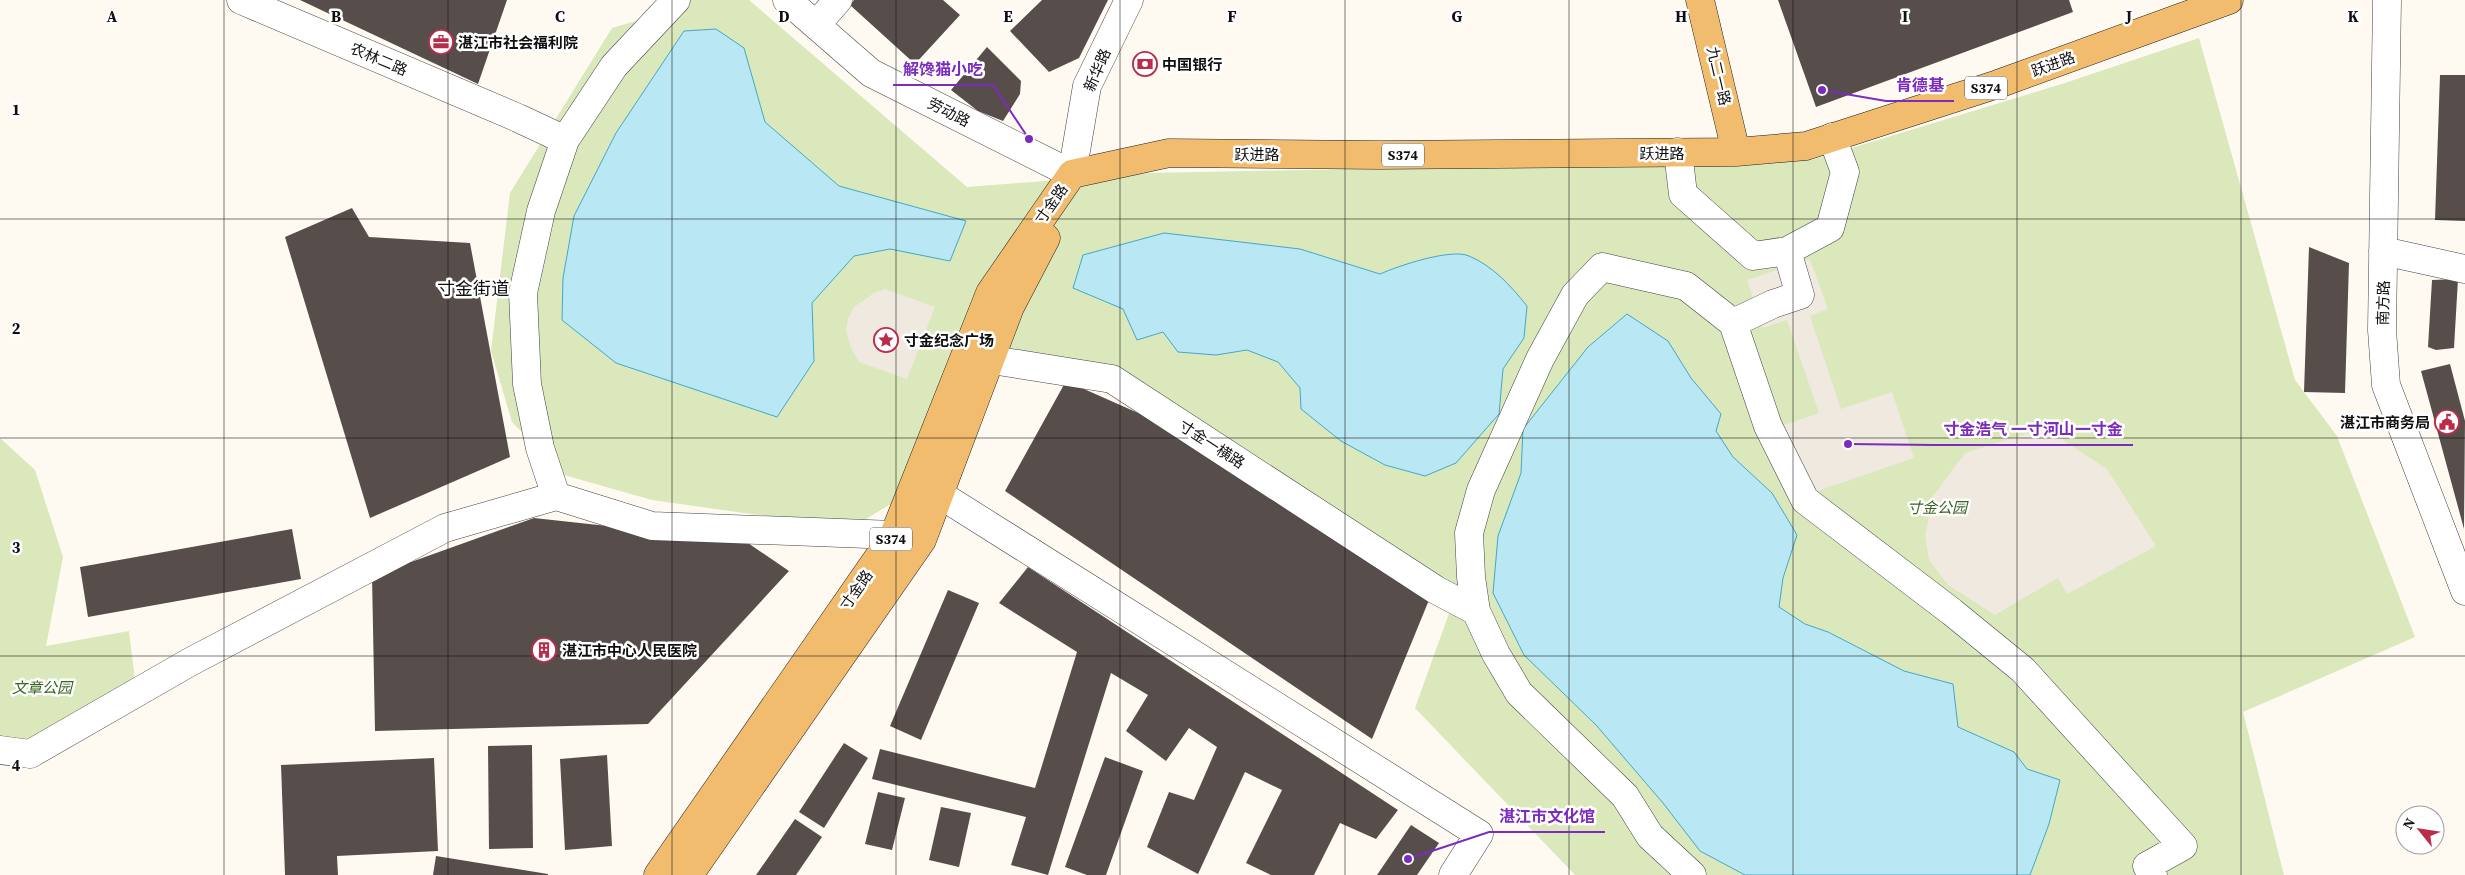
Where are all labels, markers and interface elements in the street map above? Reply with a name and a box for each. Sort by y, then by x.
text: A [107,5,118,27]
text: B [331,5,342,27]
text: C [555,5,565,27]
text: D [778,5,790,27]
text: E [1003,5,1013,27]
text: F [1227,5,1237,27]
text: G [1452,5,1463,27]
text: H [1675,5,1687,27]
text: I [1902,5,1908,27]
text: J [2125,5,2132,27]
text: K [2347,5,2359,27]
office icon: 湛江市社会福利院 [428,29,454,55]
place label: 湛江市社会福利院 [458,32,578,53]
street label: 农林二路 [347,38,411,80]
street label: 九二一路 [1702,44,1736,108]
street label: 新华路 [1079,45,1115,95]
street label: 跃进路 [2028,46,2078,82]
bank icon: 中国银行 [1132,51,1158,77]
callout: 解馋猫小吃 [893,54,993,85]
place label: 中国银行 [1162,54,1222,75]
text: 解馋猫小吃 [903,58,983,80]
callout: 肯德基 [1886,70,1954,101]
text: 肯德基 [1896,74,1945,96]
road number: S374 [1965,76,2007,100]
street label: 劳动路 [924,92,974,132]
text: 1 [12,98,20,120]
street label: 跃进路 [1639,143,1685,164]
street label: 跃进路 [1234,144,1280,165]
road number: S374 [1382,144,1424,166]
street label: 寸金路 [1029,180,1073,228]
district label: 寸金街道 [437,276,509,301]
street label: 南方路 [2372,280,2394,326]
text: 2 [12,317,21,339]
place icon: 寸金纪念广场 [873,327,899,353]
place label: 寸金纪念广场 [904,330,994,351]
public building icon: 湛江市商务局 [2434,409,2460,435]
place label: 湛江市商务局 [2340,412,2430,433]
callout: 寸金浩气 一寸河山一寸金 [1933,414,2133,445]
street label: 寸金一横路 [1175,415,1249,473]
text: 寸金浩气 一寸河山一寸金 [1943,418,2123,440]
park label: 寸金公园 [1907,497,1969,518]
road number: S374 [870,528,912,550]
text: 3 [12,536,21,558]
street label: 寸金路 [834,566,878,614]
building icon: 湛江市中心人民医院 [531,637,557,663]
place label: 湛江市中心人民医院 [562,640,697,661]
park label: 文章公园 [12,677,74,698]
text: 4 [12,754,21,776]
callout: 湛江市文化馆 [1489,801,1605,832]
text: 湛江市文化馆 [1499,805,1595,827]
north arrow [2395,805,2445,855]
text: N [2398,814,2420,833]

